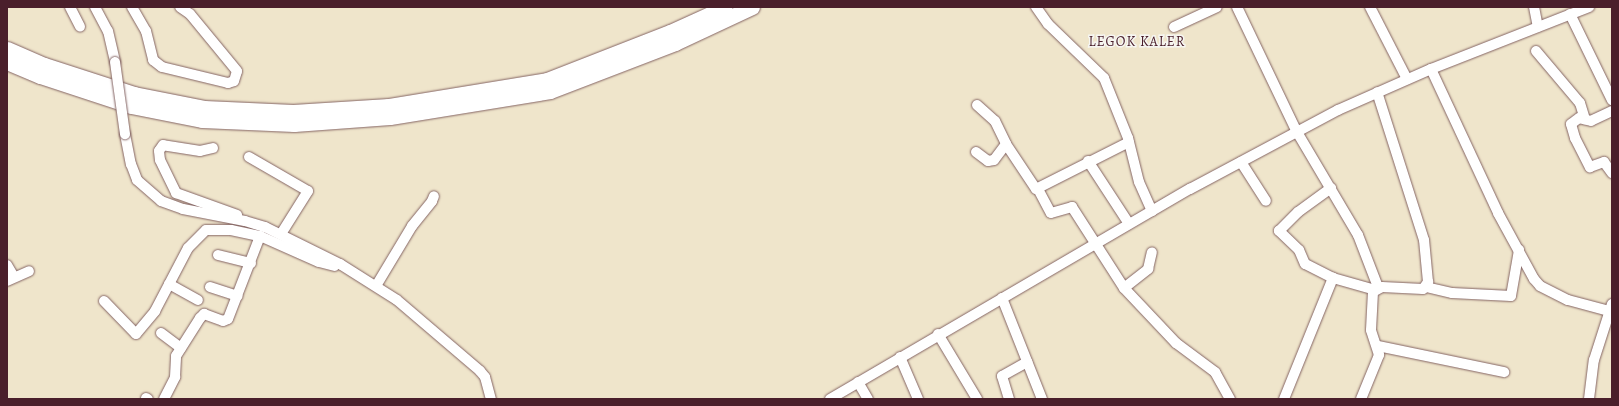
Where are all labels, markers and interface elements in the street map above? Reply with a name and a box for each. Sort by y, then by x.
district label: LEGOK KALER [1089,34,1185,50]

